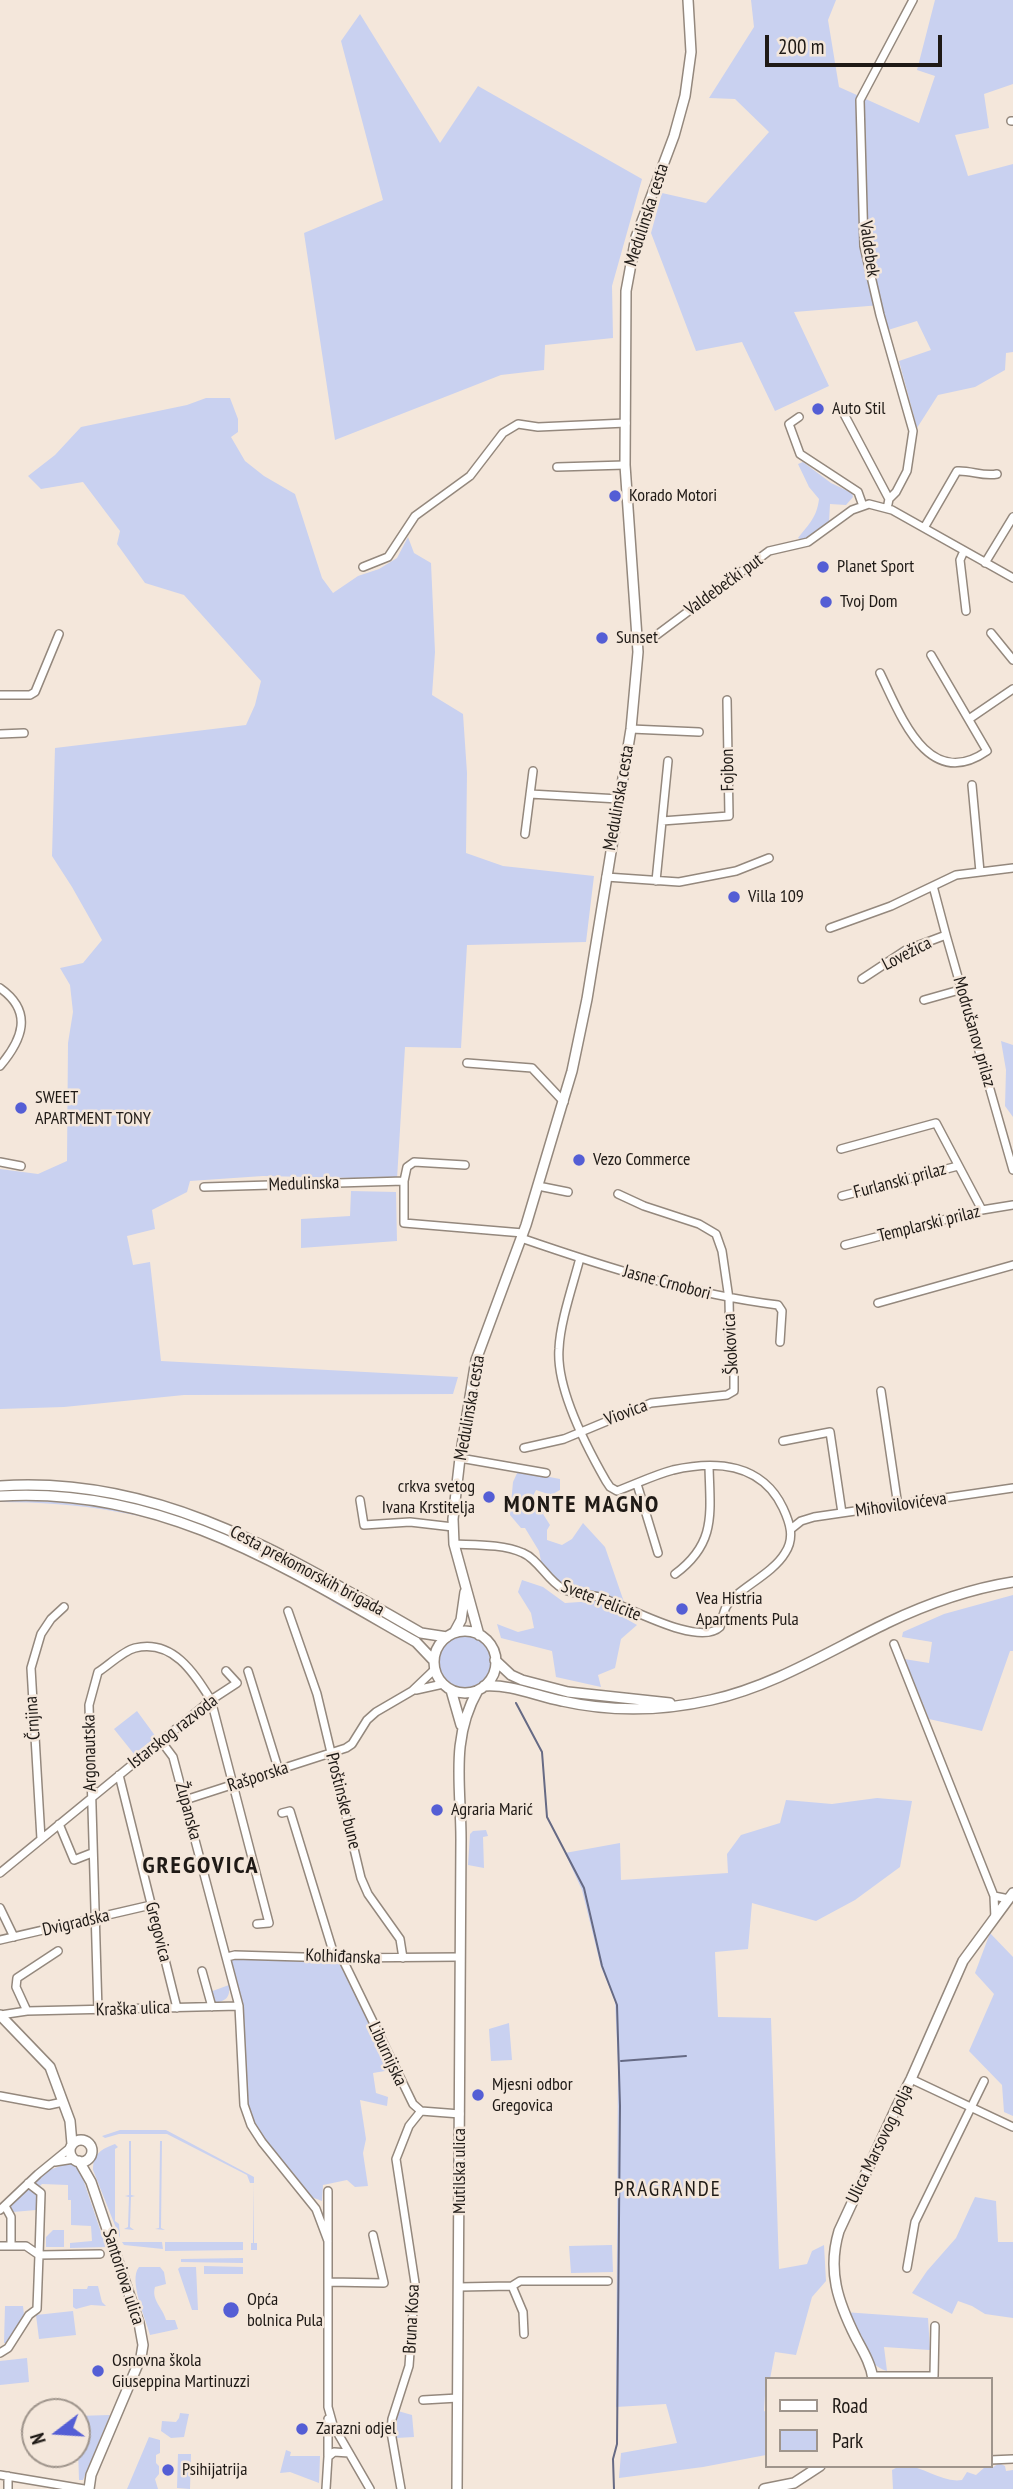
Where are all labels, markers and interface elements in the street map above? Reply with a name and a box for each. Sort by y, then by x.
scale bar [768,21,945,65]
text: 200 m [778,33,824,60]
street label: Medulinska cesta [620,161,674,269]
street label: Valdebek [854,220,884,278]
place label: Auto Stil [832,398,885,420]
marker: Auto Stil [810,401,826,417]
place label: Korado Motori [629,485,717,507]
marker: Korado Motori [607,488,623,504]
street label: Valdebečki put [681,550,767,620]
place label: Planet Sport [837,556,914,578]
marker: Planet Sport [815,559,831,575]
place label: Tvoj Dom [840,591,898,613]
marker: Tvoj Dom [818,594,834,610]
place label: Sunset [616,627,658,649]
marker: Sunset [594,630,610,646]
street label: Medulinska cesta [599,744,639,852]
street label: Fojbon [717,749,739,791]
place label: Villa 109 [748,886,804,908]
marker: Villa 109 [726,889,742,905]
street label: Lovežica [879,932,935,976]
street label: Modrušanov prilaz [948,974,1000,1090]
place label: SWEET APARTMENT TONY [35,1087,151,1130]
marker: SWEET APARTMENT TONY [13,1100,29,1116]
place label: Vezo Commerce [593,1149,690,1171]
marker: Vezo Commerce [571,1152,587,1168]
street label: Furlanski prilaz [851,1158,949,1204]
street label: Medulinska [268,1172,340,1196]
street label: Templarski prilaz [876,1201,982,1247]
street label: Jasne Crnobori [621,1261,713,1305]
street label: Škokovica [719,1313,743,1375]
street label: Medulinska cesta [450,1354,490,1462]
street label: Viovica [601,1395,651,1431]
place label: crkva svetog Ivana Krstitelja [382,1476,475,1518]
street label: Mihovilovićeva [854,1488,948,1522]
marker: crkva svetog Ivana Krstitelja [481,1489,497,1505]
district label: MONTE MAGNO [505,1491,659,1519]
street label: Cesta prekomorskih brigada [226,1521,388,1621]
street label: Svete Felicite [558,1576,644,1626]
place label: Vea Histria Apartments Pula [696,1588,799,1630]
marker: Vea Histria Apartments Pula [674,1601,690,1617]
street label: Istarskog razvoda [124,1690,222,1774]
street label: Črnjina [21,1695,45,1741]
street label: Argonautska [79,1714,101,1792]
street label: Proštinske bune [321,1751,365,1851]
street label: Rašporska [225,1757,291,1797]
street label: Županska [170,1780,206,1842]
place label: Agraria Marić [451,1799,533,1821]
marker: Agraria Marić [429,1802,445,1818]
district label: GREGOVICA [144,1852,258,1880]
street label: Gregovica [140,1900,176,1964]
street label: Dvigradska [40,1905,112,1941]
street label: Kolhiđanska [305,1945,381,1969]
street label: Kraška ulica [96,1997,170,2021]
street label: Liburnijska [363,2019,411,2089]
place label: Mjesni odbor Gregovica [492,2074,573,2116]
street label: Ulica Marsovog polja [842,2081,918,2207]
marker: Mjesni odbor Gregovica [470,2087,486,2103]
street label: Mutilska ulica [449,2128,471,2214]
district label: PRAGRANDE [615,2177,721,2203]
street label: Santoriova ulica [97,2226,149,2328]
street label: Bruna Kosa [399,2284,425,2354]
place label: Opća bolnica Pula [247,2289,323,2332]
marker: Opća bolnica Pula [221,2300,241,2320]
place label: Osnovna škola Giuseppina Martinuzzi [112,2350,250,2392]
marker: Osnovna škola Giuseppina Martinuzzi [90,2363,106,2379]
legend [764,2377,992,2468]
text: Road [832,2392,868,2419]
north arrow [21,2398,91,2468]
place label: Zarazni odjel [316,2418,396,2440]
marker: Zarazni odjel [294,2421,310,2437]
text: Park [832,2427,863,2454]
text: N [25,2430,51,2447]
place label: Psihijatrija [182,2459,247,2481]
marker: Psihijatrija [160,2462,176,2478]

